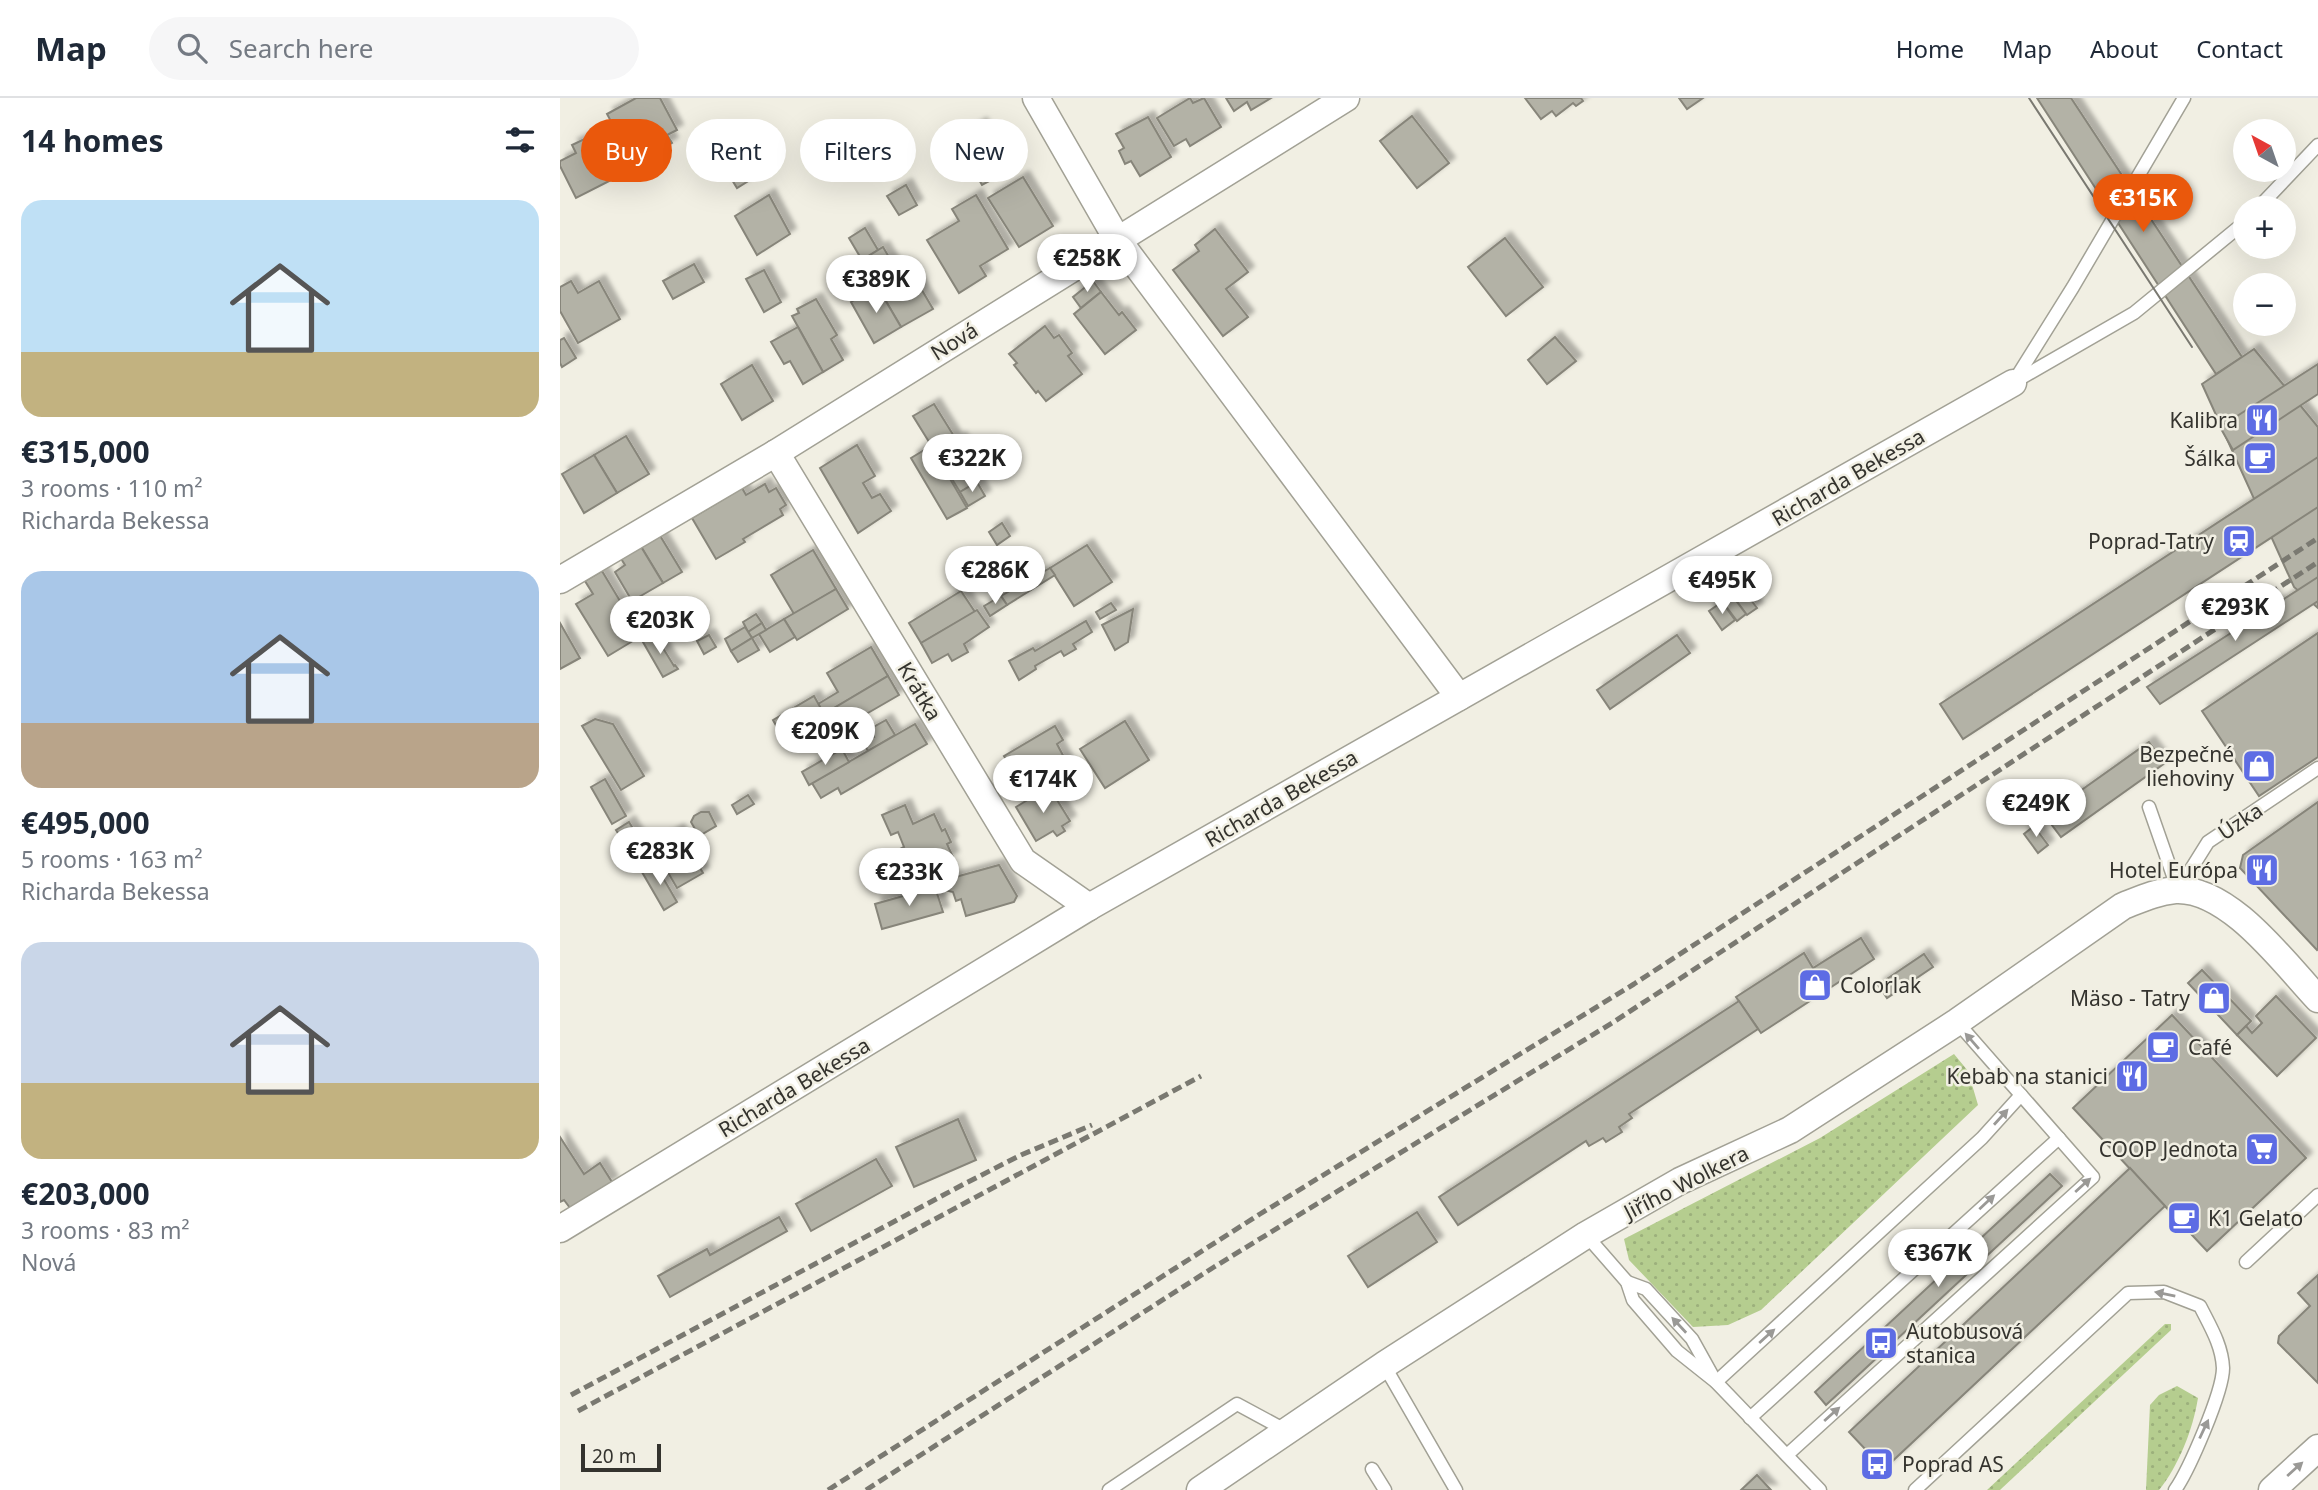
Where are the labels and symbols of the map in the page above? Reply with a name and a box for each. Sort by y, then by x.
north arrow [2233,119,2296,182]
pin: €315K [2094,174,2192,234]
pin: €258K [1038,234,1136,294]
pin: €389K [827,256,925,315]
street label: Nová [925,316,983,366]
restaurant icon: Kalibra [2243,401,2281,439]
place label: Kalibra [2169,406,2238,434]
street label: Richarda Bekessa [1766,422,1930,532]
pin: €322K [923,434,1021,494]
cafe icon: Šálka [2241,439,2279,477]
place label: Šálka [2184,444,2236,472]
station icon: Poprad-Tatry [2220,522,2258,560]
place label: Poprad-Tatry [2088,527,2214,555]
pin: €286K [946,546,1044,606]
pin: €495K [1673,556,1771,616]
pin: €293K [2186,584,2284,643]
pin: €203K [611,596,709,656]
street label: Krátka [892,657,948,725]
pin: €209K [776,708,874,767]
place label: Bezpečné liehoviny [2139,740,2234,792]
street label: Richarda Bekessa [1199,743,1363,853]
shop icon: Bezpečné liehoviny [2240,747,2278,785]
pin: €174K [994,756,1092,815]
pin: €249K [1987,780,2085,839]
street label: Úzka [2212,796,2268,846]
pin: €283K [611,828,709,887]
pin: €233K [860,848,958,908]
restaurant icon: Hotel Európa [2243,851,2281,889]
place label: Hotel Európa [2109,856,2238,884]
shop icon: Colorlak [1796,966,1834,1004]
place label: Colorlak [1840,971,1922,999]
shop icon: Mäso - Tatry [2195,979,2233,1017]
place label: Mäso - Tatry [2070,984,2190,1012]
cafe icon: Café [2144,1028,2182,1066]
street label: Richarda Bekessa [713,1031,875,1143]
one-way arrow [1964,1032,1980,1050]
place label: Café [2188,1033,2232,1061]
restaurant icon: Kebab na stanici [2113,1057,2151,1095]
place label: Kebab na stanici [1947,1062,2108,1090]
one-way arrow [1993,1109,2009,1126]
supermarket icon: COOP Jednota [2243,1130,2281,1168]
place label: COOP Jednota [2099,1135,2238,1163]
street label: Jiřího Wolkera [1617,1138,1753,1226]
one-way arrow [2074,1177,2092,1193]
one-way arrow [1978,1194,1995,1210]
cafe icon: K1 Gelato [2165,1199,2203,1237]
place label: K1 Gelato [2208,1204,2303,1232]
pin: €367K [1889,1230,1987,1289]
one-way arrow [2154,1289,2176,1300]
one-way arrow [1671,1316,1687,1334]
place label: Autobusová stanica [1906,1317,2023,1369]
bus stop icon: Autobusová stanica [1862,1324,1900,1362]
one-way arrow [1758,1328,1776,1344]
one-way arrow [1823,1406,1840,1422]
one-way arrow [2199,1418,2210,1439]
scale bar [581,1441,662,1473]
bus stop icon: Poprad AS [1858,1445,1896,1483]
place label: Poprad AS [1902,1450,2004,1478]
one-way arrow [2286,1461,2304,1477]

